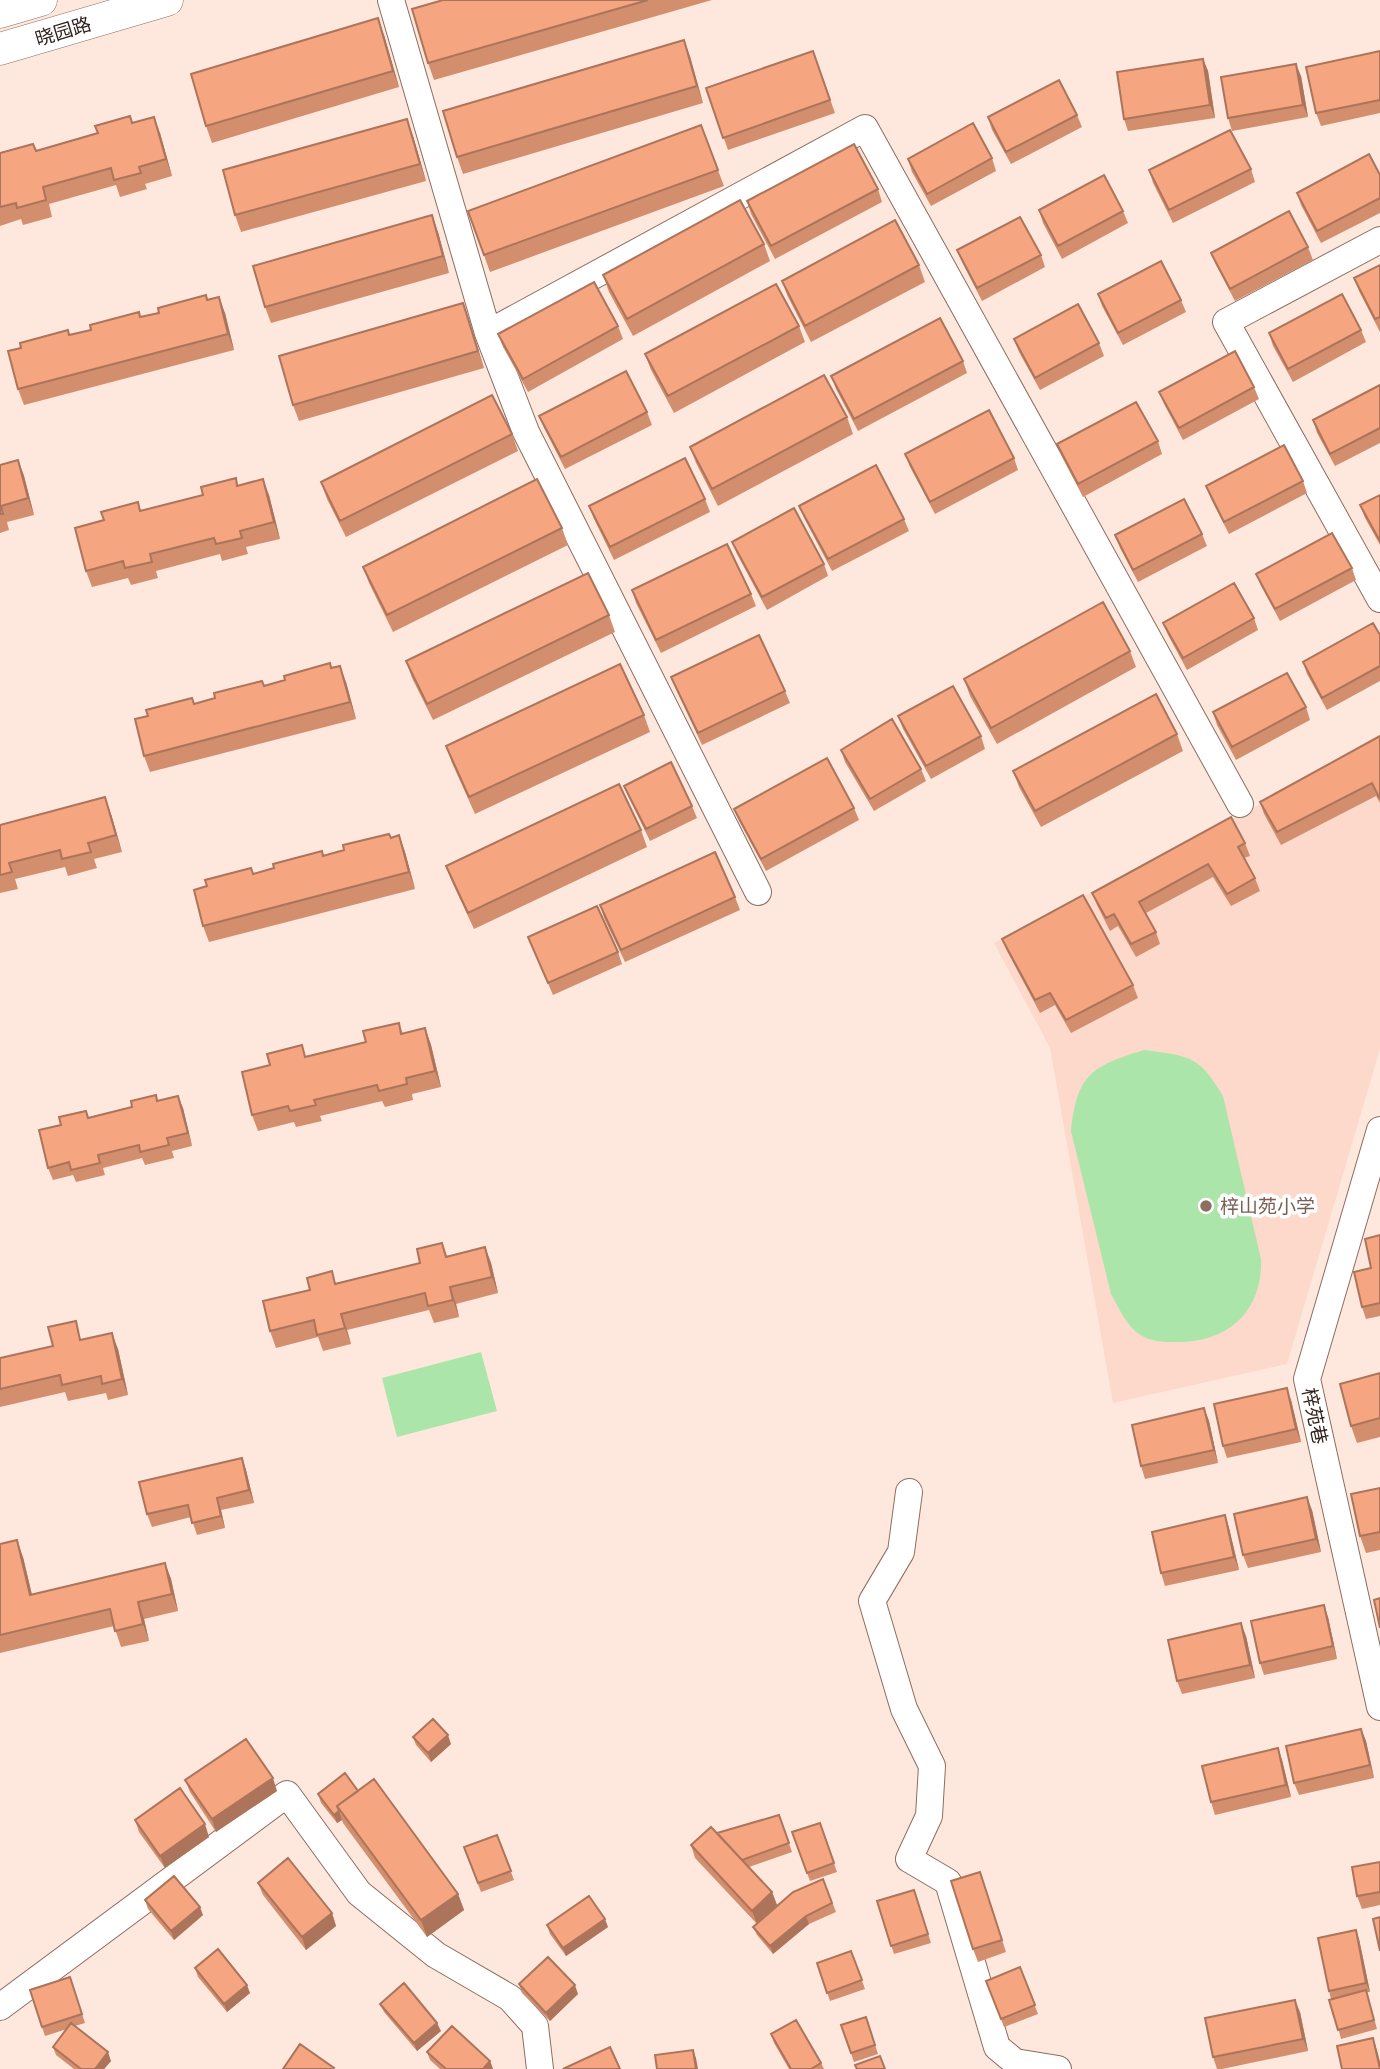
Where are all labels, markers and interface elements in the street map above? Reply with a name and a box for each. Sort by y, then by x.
street label: 晓园路 [33,12,93,50]
place label: 梓山苑小学 [1220,1195,1315,1217]
marker: 梓山苑小学 [1198,1198,1214,1214]
street label: 梓苑巷 [1298,1386,1332,1446]

